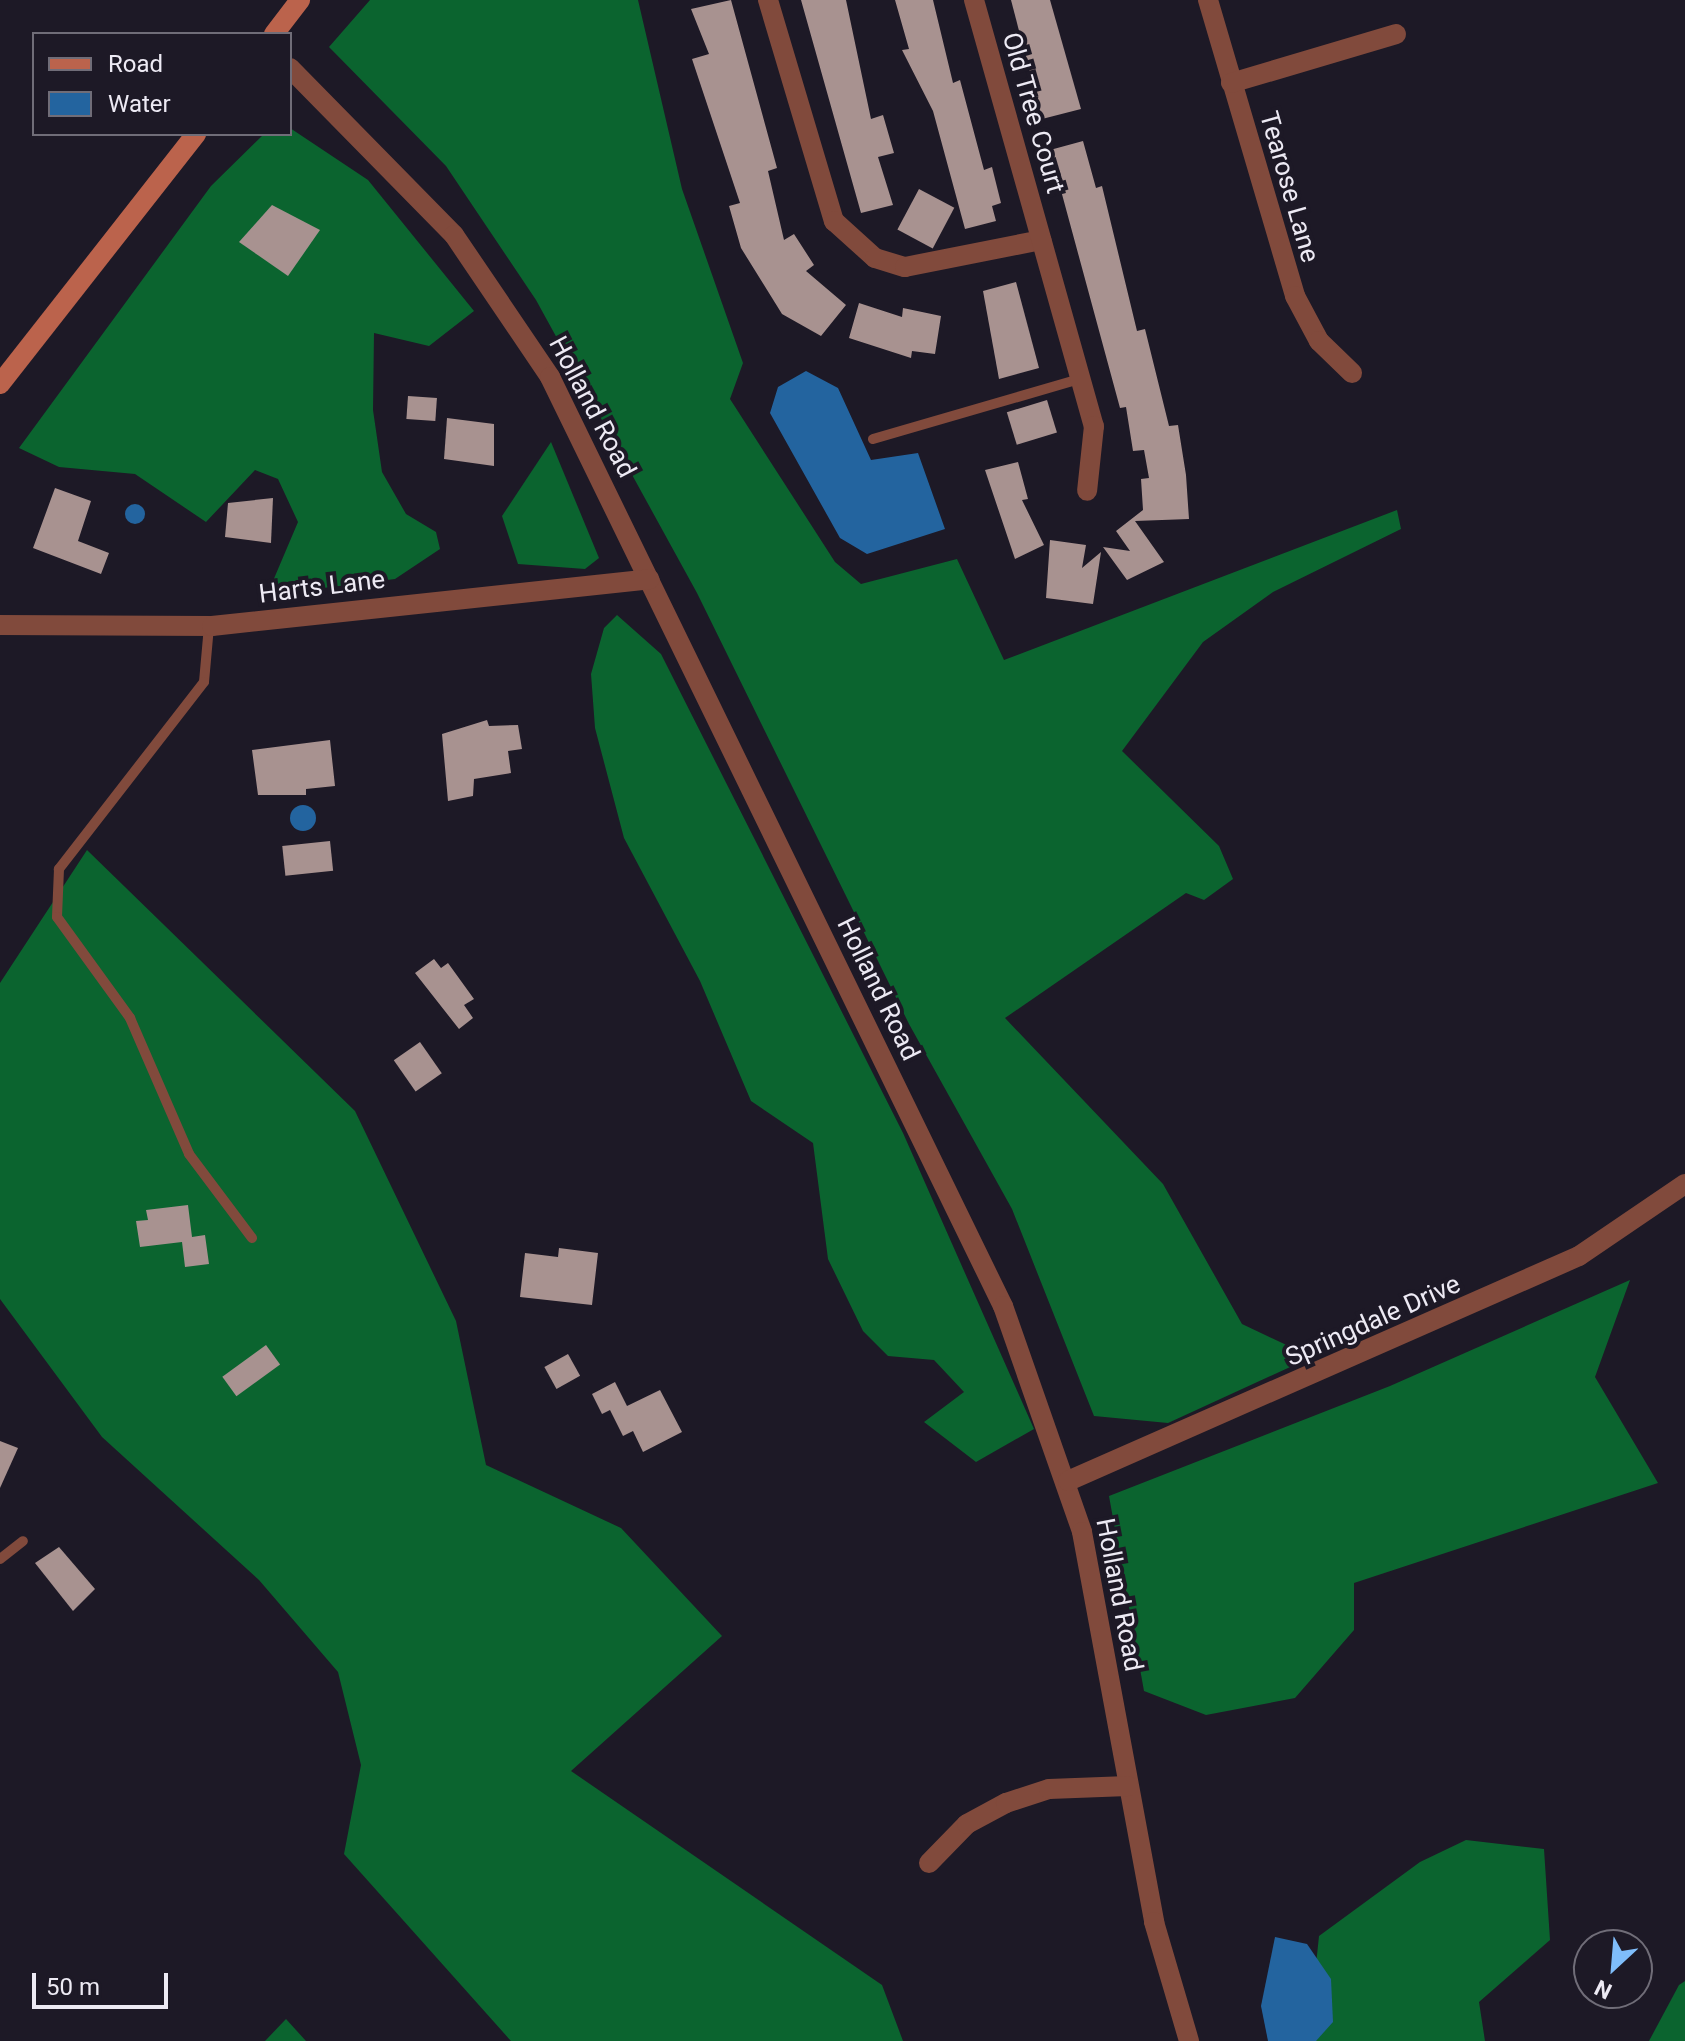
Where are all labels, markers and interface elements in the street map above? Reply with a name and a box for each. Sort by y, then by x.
street label: Old Tree Court [995,29,1071,197]
legend [32,32,292,136]
text: Road [108,50,163,78]
text: Water [108,90,171,118]
street label: Tearose Lane [1253,108,1325,266]
street label: Holland Road [542,331,642,483]
street label: Harts Lane [257,564,387,610]
street label: Holland Road [830,912,926,1066]
street label: Springdale Drive [1281,1269,1465,1373]
street label: Holland Road [1089,1516,1149,1674]
north arrow [1573,1929,1653,2009]
scale bar [36,1957,172,2007]
text: 50 m [46,1973,100,2001]
text: N [1591,1975,1616,2004]

